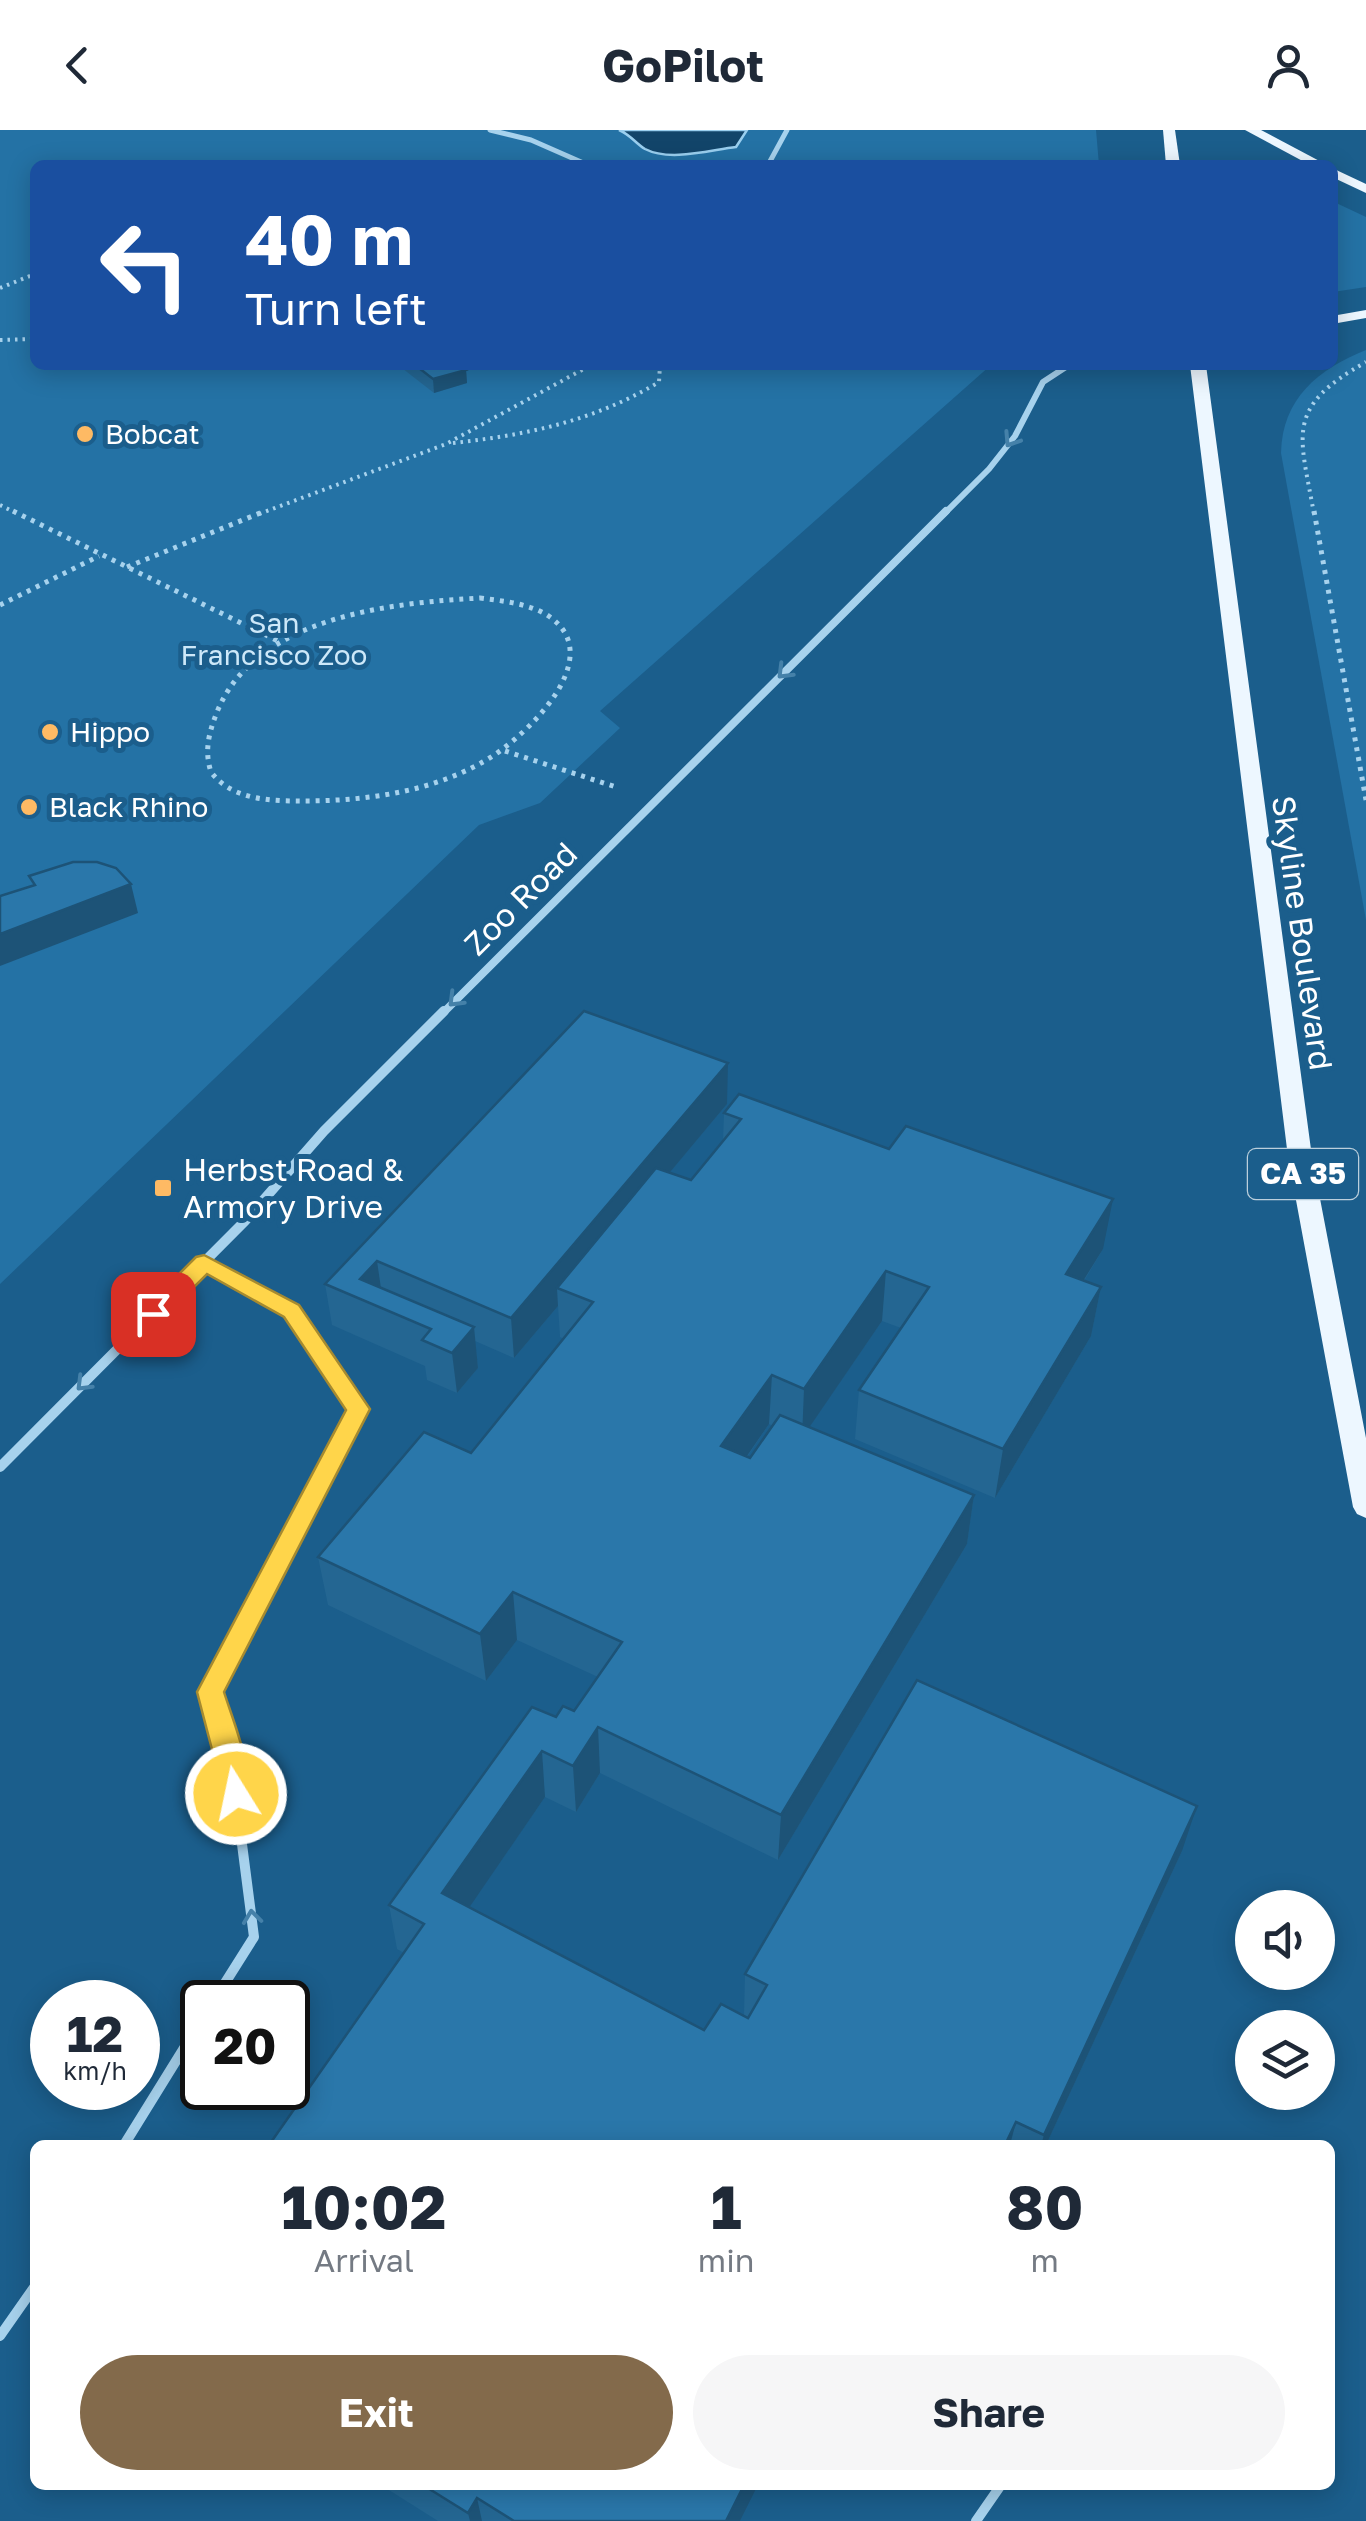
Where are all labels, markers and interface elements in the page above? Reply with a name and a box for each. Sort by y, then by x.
icon: back [50,38,105,93]
text: GoPilot [602,38,764,92]
icon: person [1261,38,1316,93]
text: 40 m [245,196,413,280]
icon: left [80,200,210,330]
text: Turn left [245,281,427,335]
place label: Bobcat [105,417,200,450]
marker: Bobcat [74,423,96,445]
one-way arrow [1005,429,1024,447]
park label: San Francisco Zoo [181,606,367,671]
one-way arrow [778,660,796,678]
place label: Hippo [70,715,150,748]
marker: Hippo [39,721,61,743]
place label: Black Rhino [49,790,208,823]
street label: Skyline Boulevard [1265,793,1341,1072]
marker: Black Rhino [18,796,40,818]
street label: Zoo Road [456,834,584,962]
one-way arrow [449,989,467,1007]
road number: CA 35 [1248,1149,1358,1199]
place label: Herbst Road & Armory Drive [183,1150,404,1225]
marker: Herbst Road & Armory Drive [152,1177,174,1199]
pin [111,1272,196,1357]
icon: arrive [126,1287,181,1342]
one-way arrow [76,1372,94,1390]
position arrow [184,1742,288,1846]
map controls [1235,1890,1335,2110]
button: sound [1235,1890,1335,1990]
one-way arrow [242,1909,263,1925]
speed limit sign: 20 [180,1980,310,2110]
text: 12 [67,2003,123,2063]
button: layers [1235,2010,1335,2110]
text: km/h [63,2055,127,2086]
text: 10:02 [282,2170,446,2242]
text: 1 [711,2170,742,2242]
text: 80 [1006,2170,1083,2242]
text: Arrival [314,2241,414,2279]
text: min [698,2241,754,2279]
text: m [1031,2241,1059,2279]
button: Exit [80,2355,673,2470]
button: Share [693,2355,1285,2470]

